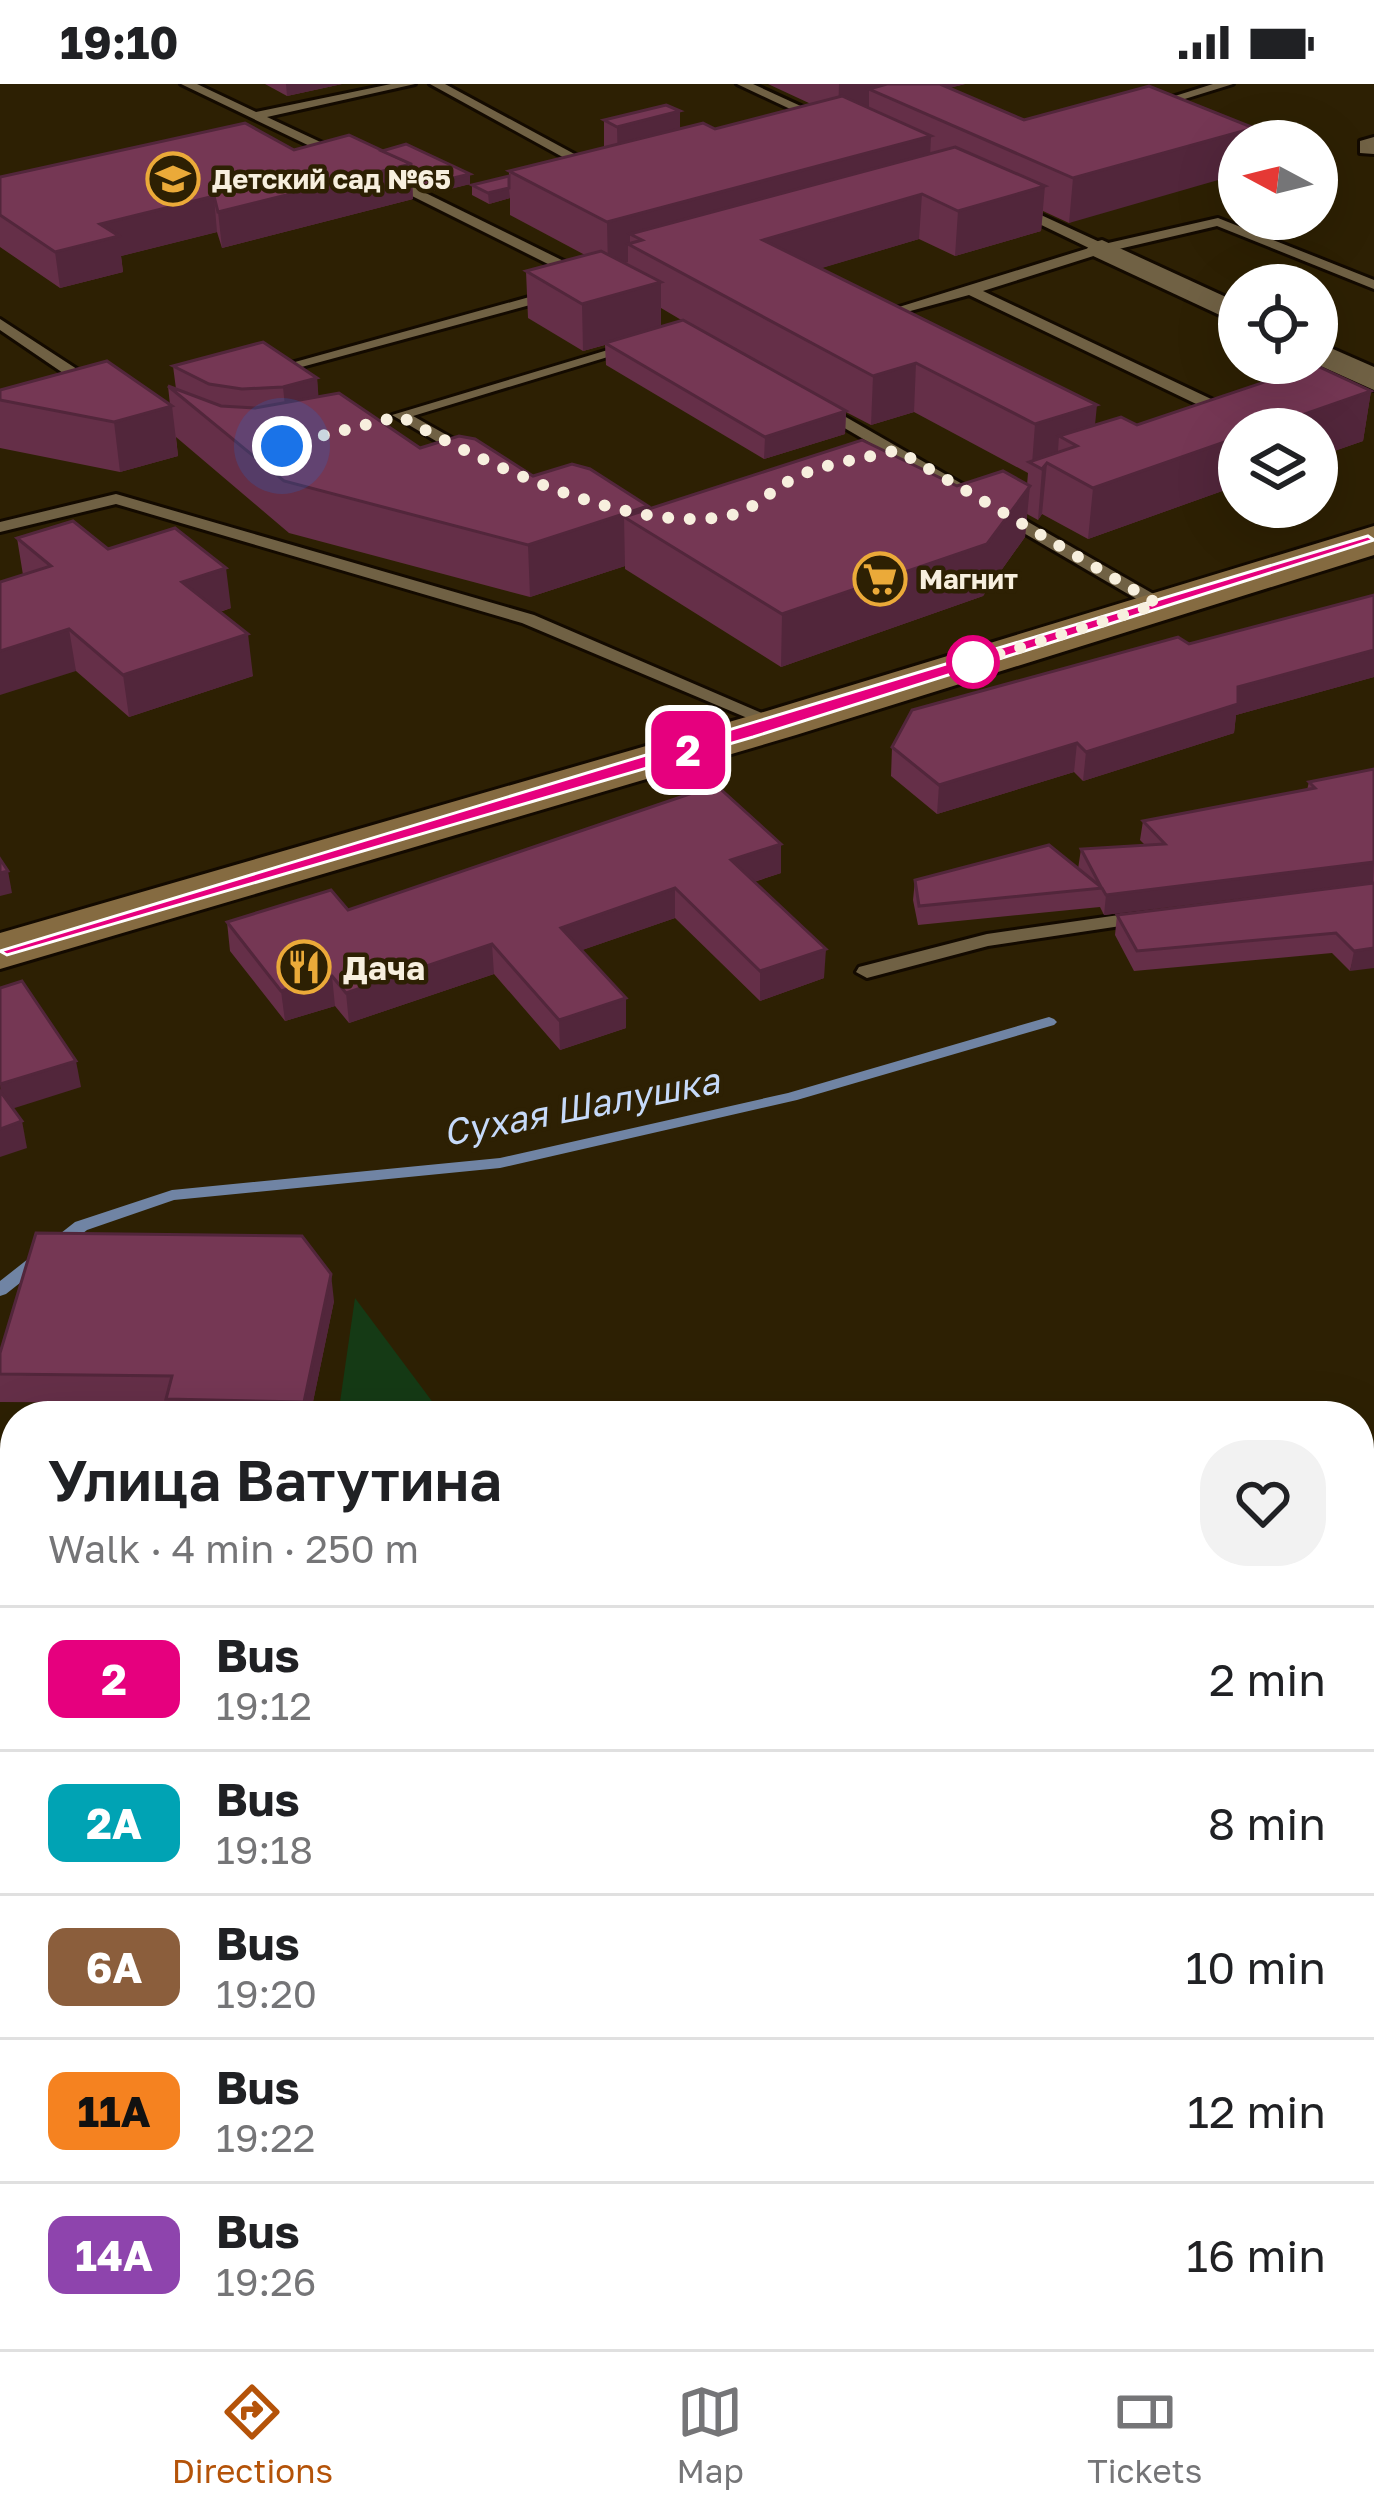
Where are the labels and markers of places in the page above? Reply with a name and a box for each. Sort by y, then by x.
school or university icon: Детский сад №65 [145,151,201,207]
place label: Детский сад №65 [212,163,451,195]
supermarket icon: Магнит [852,551,908,607]
place label: Магнит [919,563,1018,595]
unlabelled marker [948,637,998,687]
restaurant icon: Дача [276,939,332,995]
place label: Дача [343,948,425,987]

